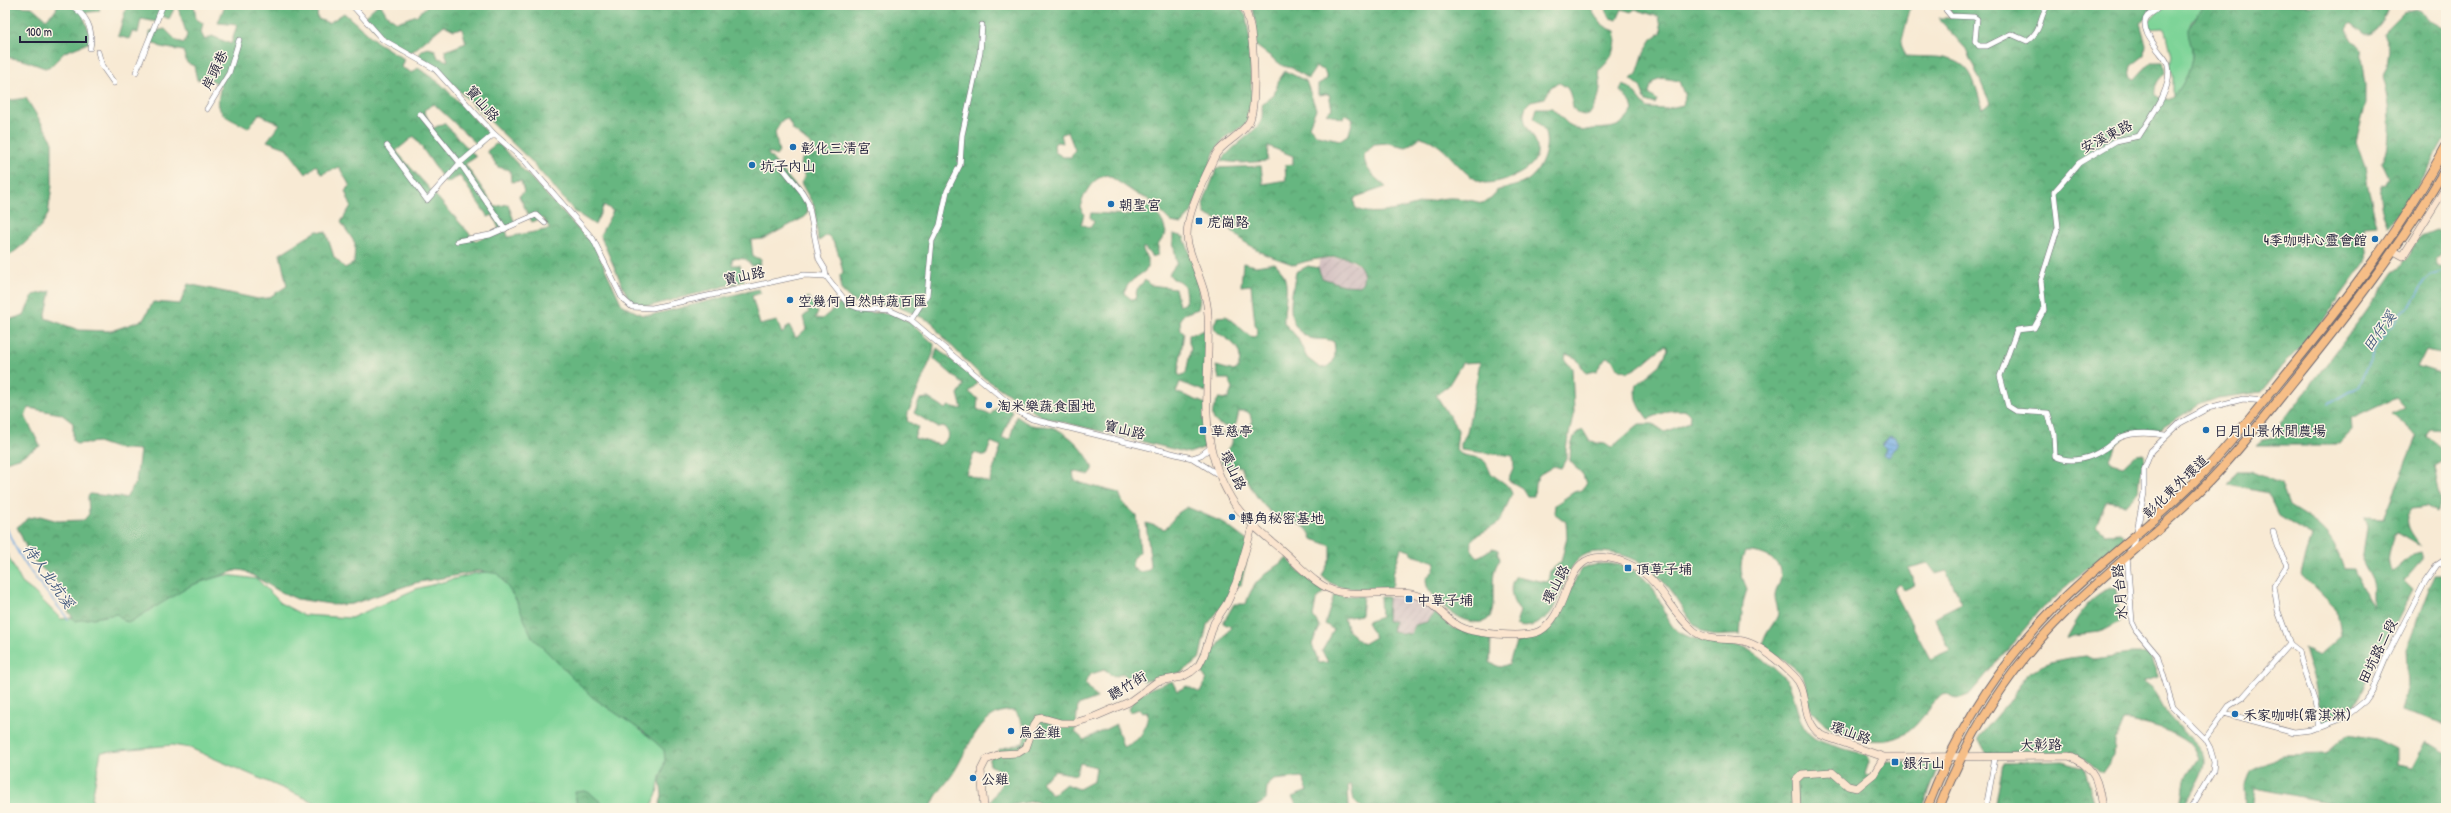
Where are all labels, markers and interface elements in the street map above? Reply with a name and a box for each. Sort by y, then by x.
scale bar [20,18,86,44]
text: 100 m [26,23,52,40]
street label: 岸頭巷 [196,46,232,93]
street label: 寶山路 [462,81,504,125]
street label: 安溪東路 [2077,115,2135,157]
place label: 彰化三清宮 [801,138,871,157]
marker: 彰化三清宮 [788,142,798,152]
place label: 坑子內山 [760,156,816,175]
marker: 坑子內山 [747,160,757,170]
place label: 朝聖宮 [1119,195,1161,214]
marker: 朝聖宮 [1106,199,1116,209]
place label: 虎崗路 [1207,212,1249,231]
marker: 虎崗路 [1194,216,1204,226]
place label: 4季咖啡心靈會館 [2264,230,2367,249]
marker: 4季咖啡心靈會館 [2370,234,2380,244]
street label: 寶山路 [721,261,767,289]
place label: 空幾何 自然時蔬百匯 [798,291,927,310]
marker: 空幾何 自然時蔬百匯 [785,295,795,305]
water label: 田仔溪 [2357,306,2401,355]
place label: 淘米樂蔬食園地 [997,396,1095,415]
marker: 淘米樂蔬食園地 [984,400,994,410]
street label: 寶山路 [1102,415,1148,443]
place label: 草慈亭 [1211,421,1253,440]
place label: 日月山景休閒農場 [2214,421,2326,440]
marker: 草慈亭 [1198,425,1208,435]
marker: 日月山景休閒農場 [2201,425,2211,435]
street label: 環山路 [1217,447,1251,493]
street label: 彰化東外環道 [2138,450,2212,522]
place label: 轉角秘密基地 [1240,508,1324,527]
marker: 轉角秘密基地 [1227,512,1237,522]
water label: 待人北坑溪 [18,539,80,613]
place label: 頂草子埔 [1636,559,1692,578]
street label: 環山路 [1537,561,1573,607]
marker: 頂草子埔 [1623,563,1633,573]
street label: 水月台路 [2107,563,2131,621]
place label: 中草子埔 [1417,590,1473,609]
marker: 中草子埔 [1404,594,1414,604]
street label: 田坑路二段 [2353,615,2401,687]
street label: 聽竹街 [1104,666,1150,704]
place label: 禾家咖啡(霜淇淋) [2243,705,2351,724]
marker: 禾家咖啡(霜淇淋) [2230,709,2240,719]
street label: 環山路 [1828,716,1874,748]
place label: 烏金雞 [1019,722,1061,741]
marker: 烏金雞 [1006,726,1016,736]
street label: 大彰路 [2020,734,2062,754]
place label: 銀行山 [1903,753,1945,772]
marker: 銀行山 [1890,757,1900,767]
place label: 公雞 [981,769,1009,788]
marker: 公雞 [968,773,978,783]

